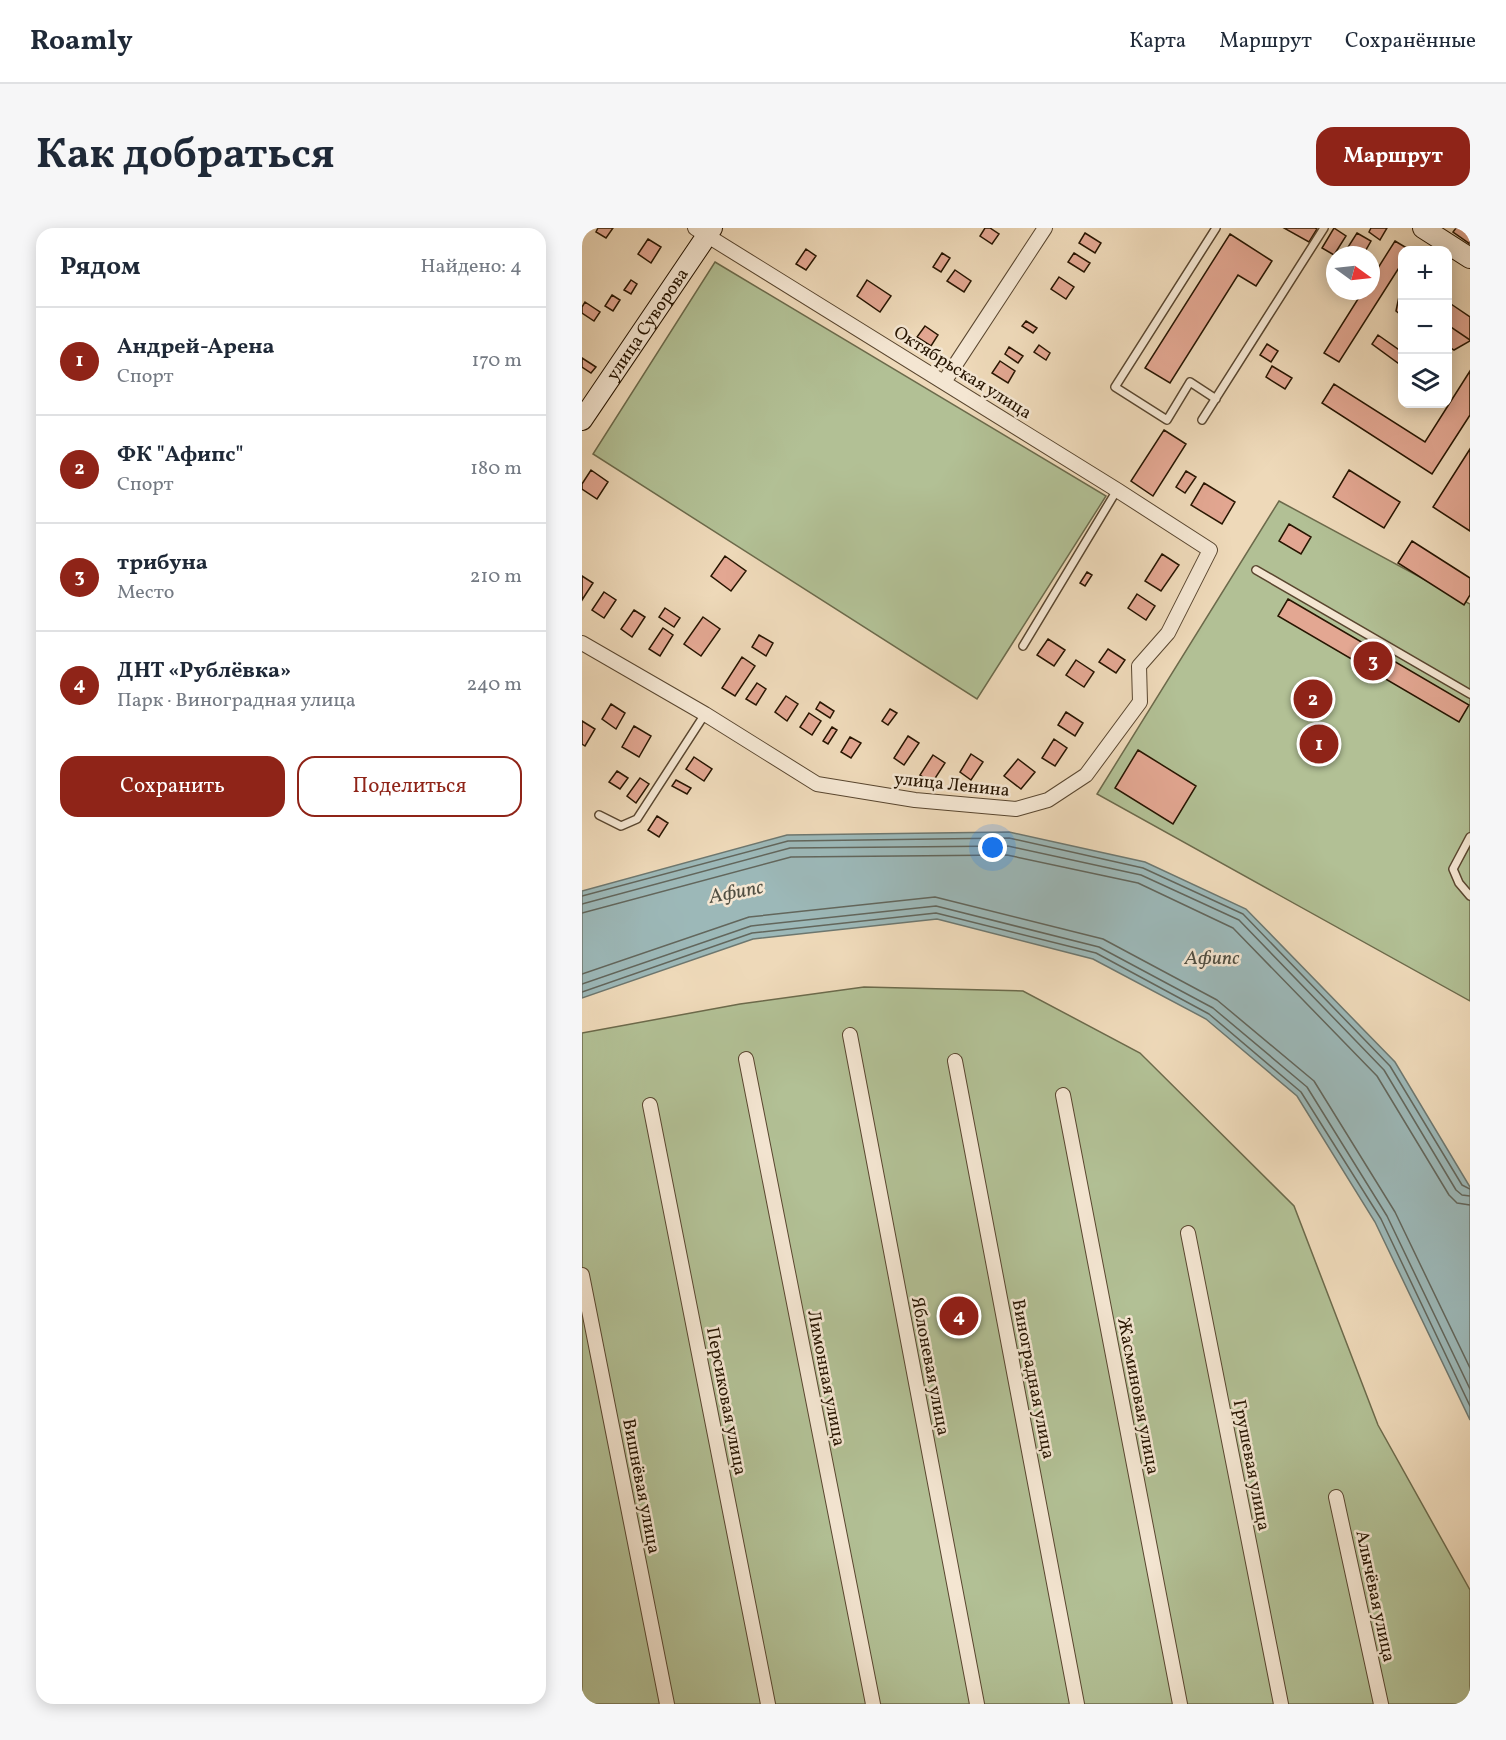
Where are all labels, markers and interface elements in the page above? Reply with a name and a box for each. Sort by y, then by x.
text: Roamly [30,22,133,61]
text: Карта [1129,27,1186,56]
text: Маршрут [1219,27,1312,56]
text: Сохранённые [1345,27,1476,56]
text: Как добраться [36,127,335,186]
button: Маршрут [1316,127,1470,186]
north arrow [1326,246,1380,300]
map controls [1398,246,1452,408]
button: + [1398,246,1452,300]
text: Рядом [60,249,140,285]
text: Найдено: 4 [421,253,522,281]
street label: улица Суворова [601,263,695,386]
button: − [1398,300,1452,354]
street label: Октябрьская улица [888,321,1036,426]
text: Андрей-Арена [117,332,275,363]
text: 1 [75,347,84,375]
text: 170 m [472,347,522,375]
button: layers [1398,354,1452,408]
text: Спорт [117,363,174,391]
text: ФК "Афипс" [117,440,244,471]
text: 2 [74,455,85,483]
text: 180 m [470,455,522,483]
text: Спорт [117,471,174,499]
text: трибуна [117,548,208,579]
text: 3 [74,563,85,591]
text: 210 m [470,563,522,591]
text: Место [117,579,174,607]
pin: 3 [1354,638,1392,684]
text: ДНТ «Рублёвка» [117,656,291,687]
text: 4 [73,671,86,699]
text: 240 m [467,671,522,699]
pin: 2 [1294,676,1332,722]
text: Парк · Виноградная улица [117,687,356,715]
pin: 1 [1300,722,1338,766]
button: Сохранить [60,756,285,817]
button: Поделиться [297,756,522,817]
street label: улица Ленина [893,767,1011,804]
your location [978,833,1007,862]
water label: Афипс [706,874,767,912]
water label: Афипс [1184,945,1240,973]
pin: 4 [940,1294,979,1338]
street label: Яблоневая улица [904,1295,955,1438]
street label: Виноградная улица [1005,1297,1060,1461]
street label: Лимонная улица [800,1308,851,1449]
street label: Жасминовая улица [1110,1316,1165,1477]
street label: Персиковая улица [699,1325,752,1478]
street label: Грушевая улица [1226,1397,1276,1533]
street label: Вишнёвая улица [615,1417,666,1556]
street label: Алычёвая улица [1348,1528,1401,1665]

